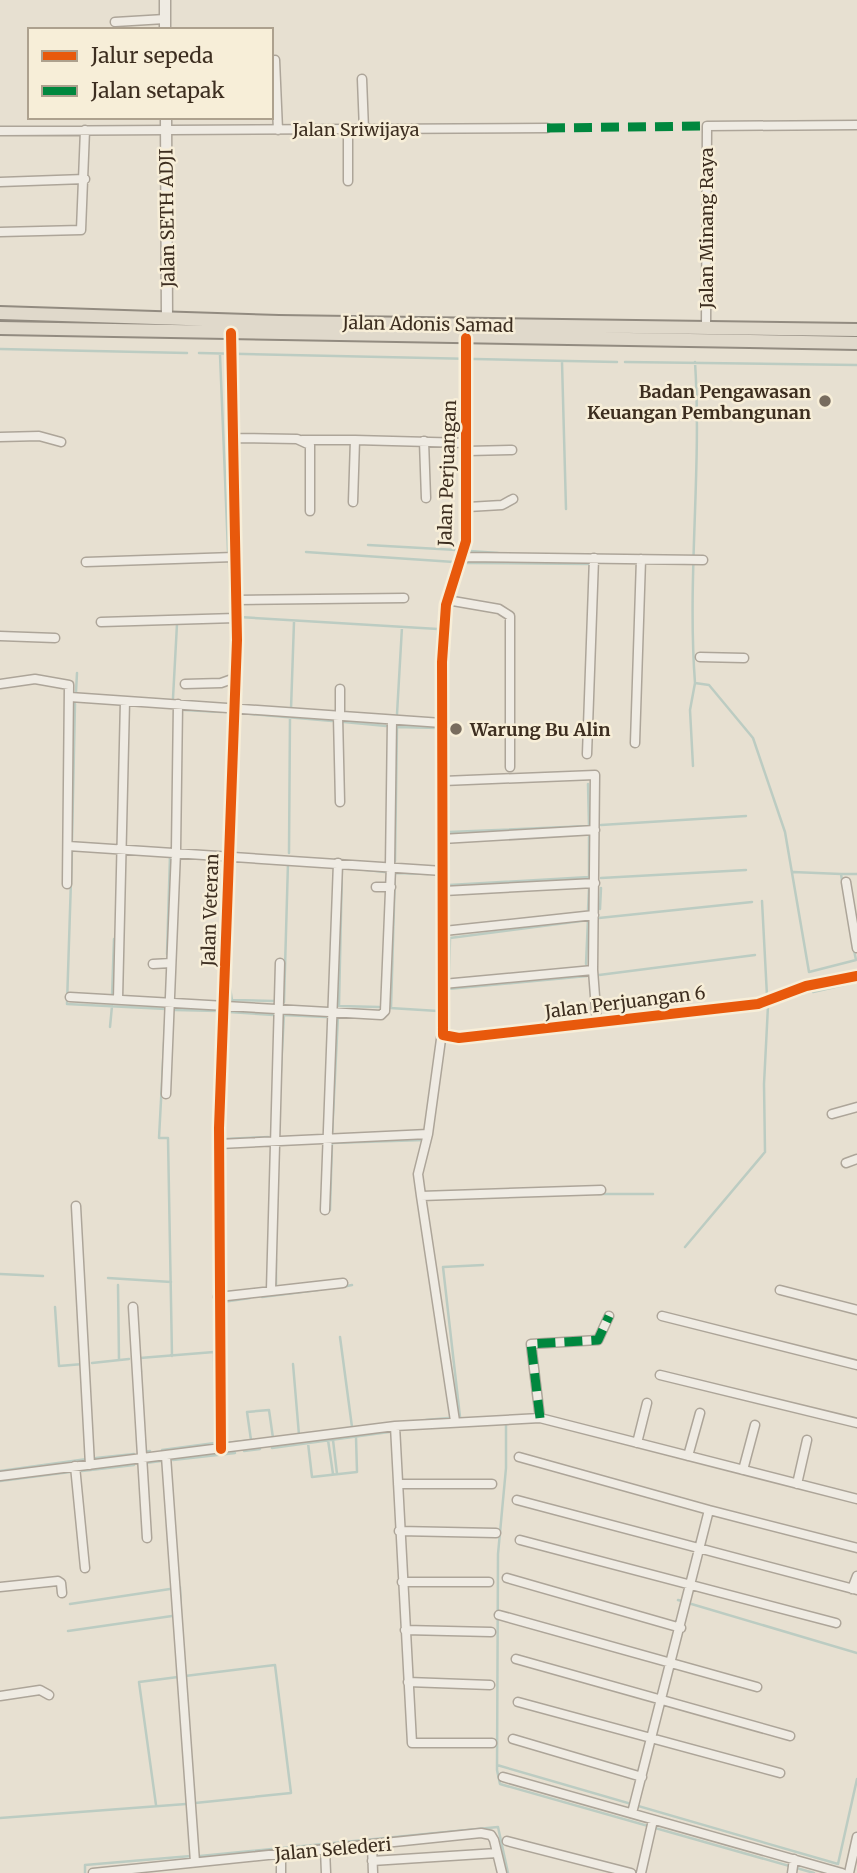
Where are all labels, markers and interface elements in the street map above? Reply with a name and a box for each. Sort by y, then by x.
legend [28,28,273,119]
text: Jalur sepeda [90,42,213,69]
text: Jalan setapak [90,77,225,104]
street label: Jalan Sriwijaya [292,118,420,141]
street label: Jalan Minang Raya [695,147,718,310]
street label: Jalan SETH ADJI [154,148,180,289]
street label: Jalan Adonis Samad [341,311,514,337]
place label: Badan Pengawasan Keuangan Pembangunan [587,380,811,424]
marker: Badan Pengawasan Keuangan Pembangunan [817,393,833,409]
street label: Jalan Perjuangan [433,399,461,548]
place label: Warung Bu Alin [469,718,611,741]
marker: Warung Bu Alin [448,721,464,737]
street label: Jalan Veteran [196,853,223,968]
street label: Jalan Perjuangan 6 [542,981,707,1023]
street label: Jalan Selederi [273,1832,393,1866]

